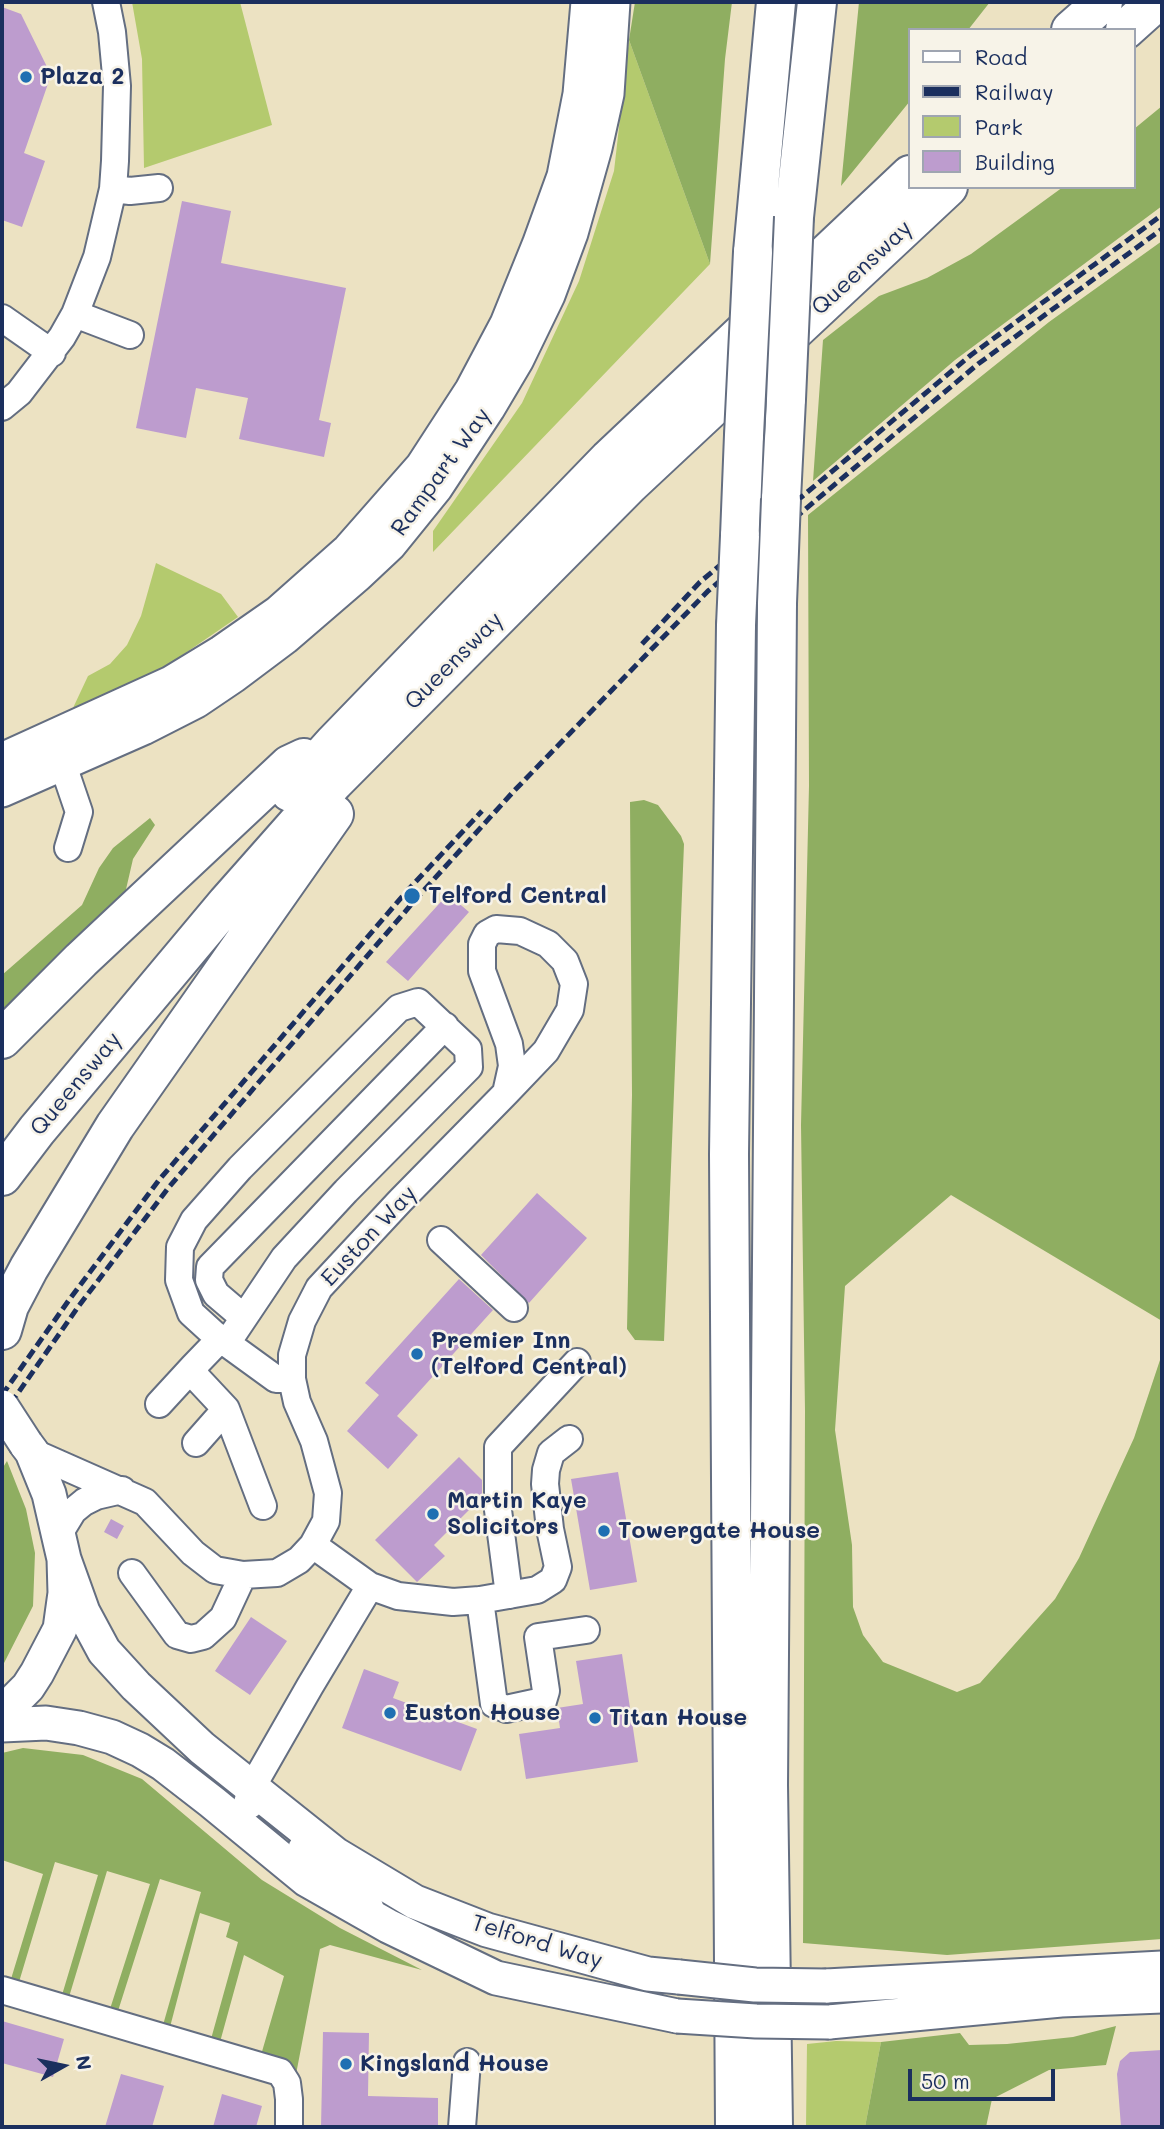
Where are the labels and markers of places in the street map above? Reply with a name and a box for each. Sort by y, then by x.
place label: Plaza 2 [40,63,124,91]
marker: Plaza 2 [18,69,34,85]
place label: Telford Central [428,882,607,910]
marker: Telford Central [402,886,422,906]
place label: Premier Inn (Telford Central) [431,1327,627,1381]
marker: Premier Inn (Telford Central) [409,1346,425,1362]
place label: Martin Kaye Solicitors [447,1487,587,1541]
marker: Martin Kaye Solicitors [425,1506,441,1522]
place label: Towergate House [618,1517,820,1545]
marker: Towergate House [596,1523,612,1539]
place label: Euston House [404,1699,560,1727]
place label: Titan House [609,1704,747,1732]
marker: Euston House [382,1705,398,1721]
marker: Titan House [587,1710,603,1726]
place label: Kingsland House [360,2050,549,2078]
marker: Kingsland House [338,2056,354,2072]

